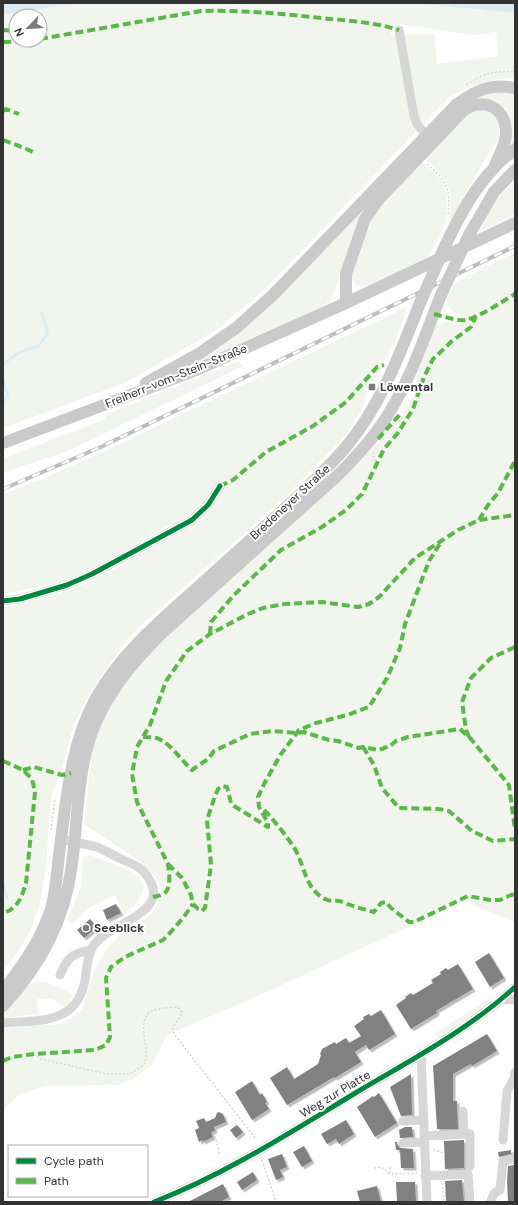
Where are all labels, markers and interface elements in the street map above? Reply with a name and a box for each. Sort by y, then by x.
north arrow [8,8,48,48]
text: N [11,26,27,39]
street label: Freiherr-vom-Stein-Straße [103,340,249,412]
place label: Löwental [380,379,433,395]
marker: Löwental [367,382,377,392]
street label: Bredeneyer Straße [247,461,334,543]
place label: Seeblick [94,920,144,936]
marker: Seeblick [81,923,91,933]
street label: Weg zur Platte [297,1067,373,1121]
legend [8,1145,148,1197]
text: Cycle path [44,1153,104,1169]
text: Path [44,1173,69,1189]

